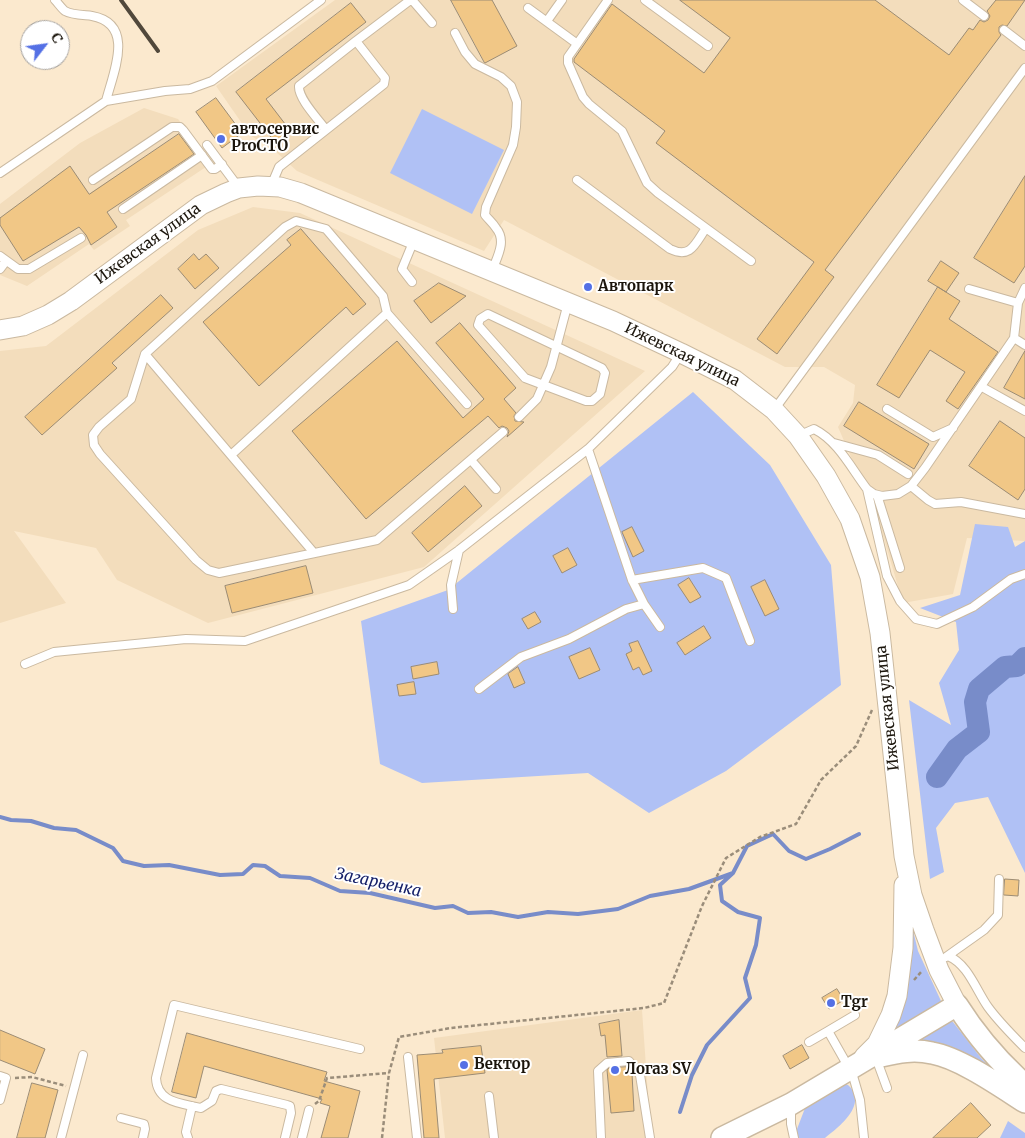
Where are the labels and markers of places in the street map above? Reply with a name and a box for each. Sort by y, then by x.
place label: автосервис ProСТО [231,121,319,156]
marker: автосервис ProСТО [215,133,227,145]
place label: Автопарк [598,278,674,296]
marker: Автопарк [582,281,594,293]
place label: Tgr [841,994,868,1012]
marker: Tgr [825,997,837,1009]
place label: Вектор [474,1056,530,1074]
marker: Вектор [458,1059,470,1071]
place label: Логаз SV [625,1061,691,1079]
marker: Логаз SV [609,1064,621,1076]

